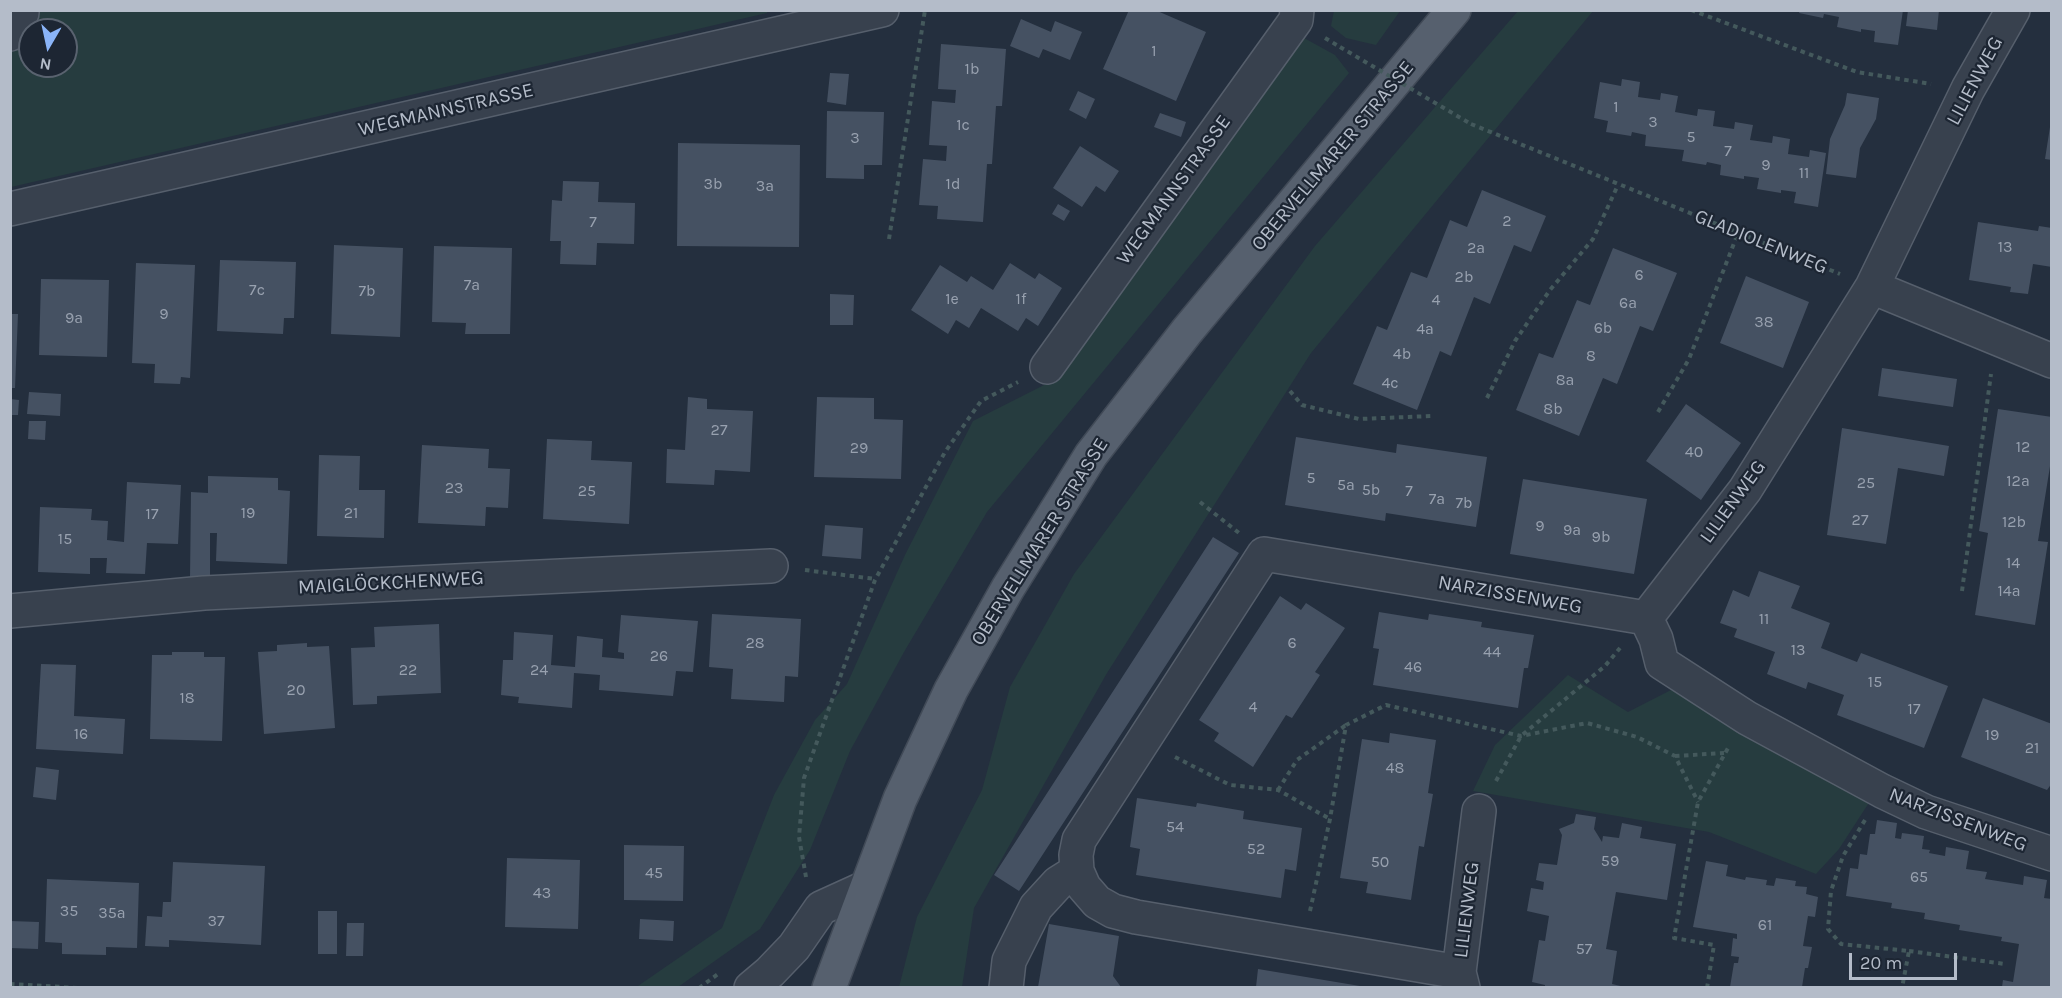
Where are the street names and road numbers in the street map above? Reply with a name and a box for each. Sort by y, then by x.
street label: LILIENWEG [1942,33,2008,129]
street label: OBERVELLMARER STRASSE [1247,56,1419,256]
street label: WEGMANNSTRASSE [356,78,536,142]
street label: WEGMANNSTRASSE [1112,111,1236,269]
street label: GLADIOLENWEG [1691,204,1831,280]
street label: OBERVELLMARER STRASSE [966,434,1114,650]
street label: LILIENWEG [1695,456,1771,548]
street label: MAIGLÖCKCHENWEG [297,566,485,600]
street label: NARZISSENWEG [1436,571,1584,619]
street label: NARZISSENWEG [1886,783,2030,857]
street label: LILIENWEG [1449,860,1485,960]

